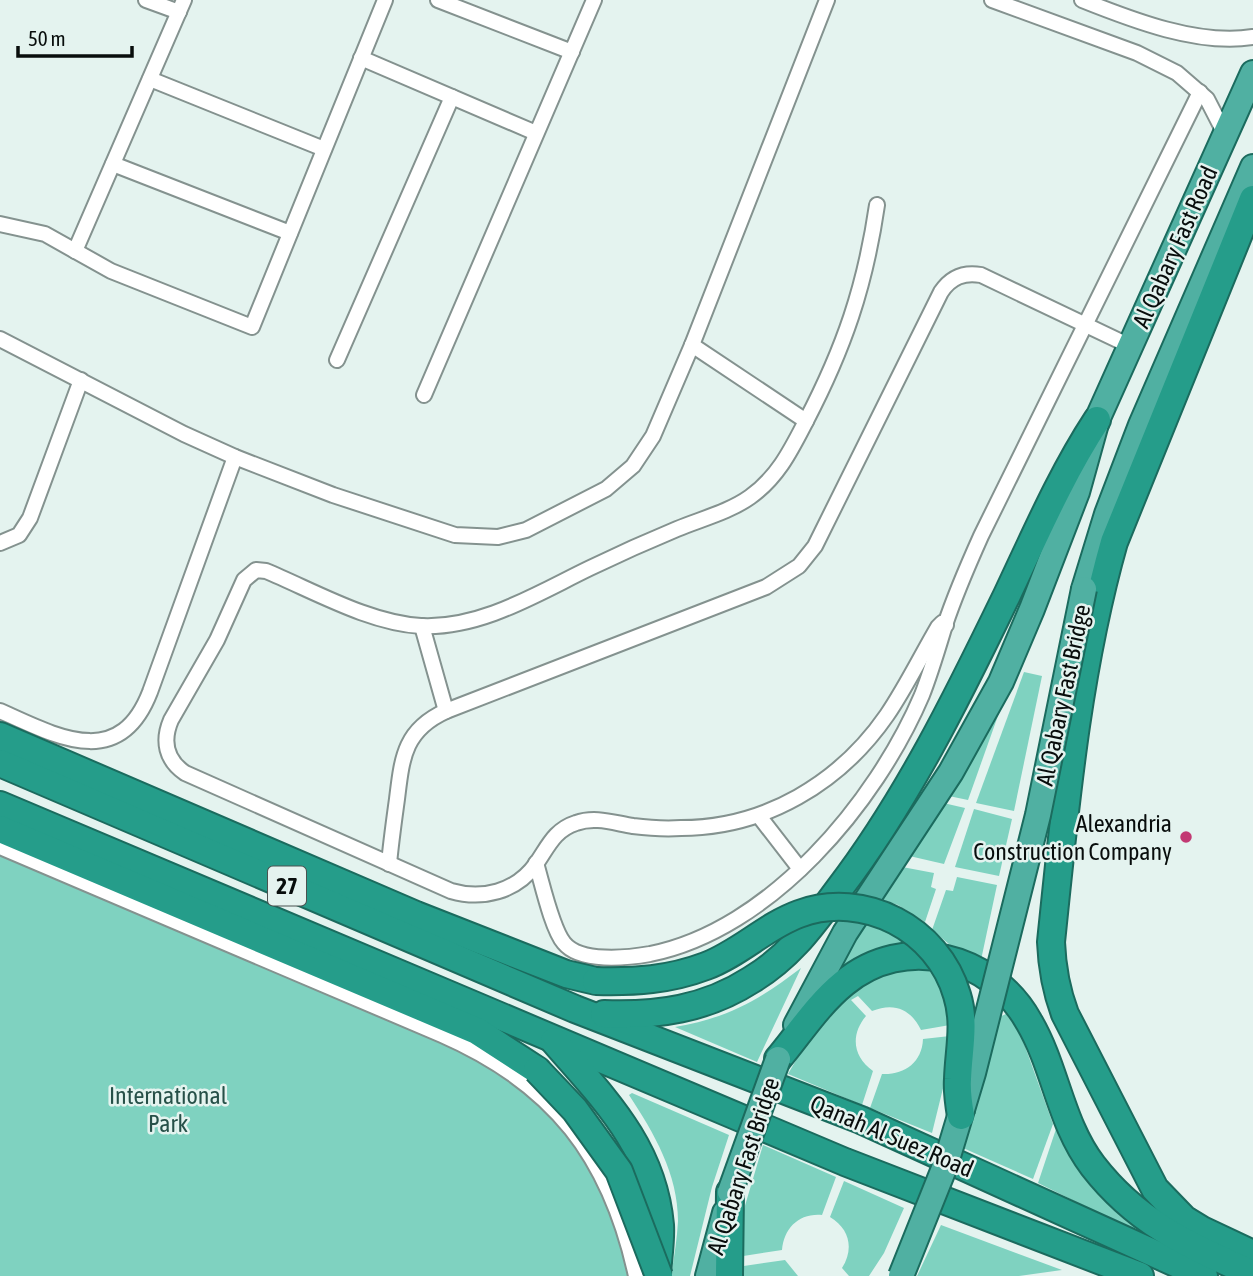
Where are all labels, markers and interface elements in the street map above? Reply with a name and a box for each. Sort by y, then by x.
scale bar [18,14,131,58]
text: 50 m [28,26,66,50]
street label: Al Qabary Fast Road [1127,162,1223,332]
street label: Al Qabary Fast Bridge [1031,602,1095,788]
place label: Alexandria Construction Company [973,810,1172,865]
marker: Alexandria Construction Company [1178,829,1194,845]
road number: 27 [268,866,306,906]
street label: Al Qabary Fast Bridge [702,1074,784,1258]
park label: International Park [109,1082,228,1137]
street label: Qanah Al Suez Road [806,1089,978,1183]

